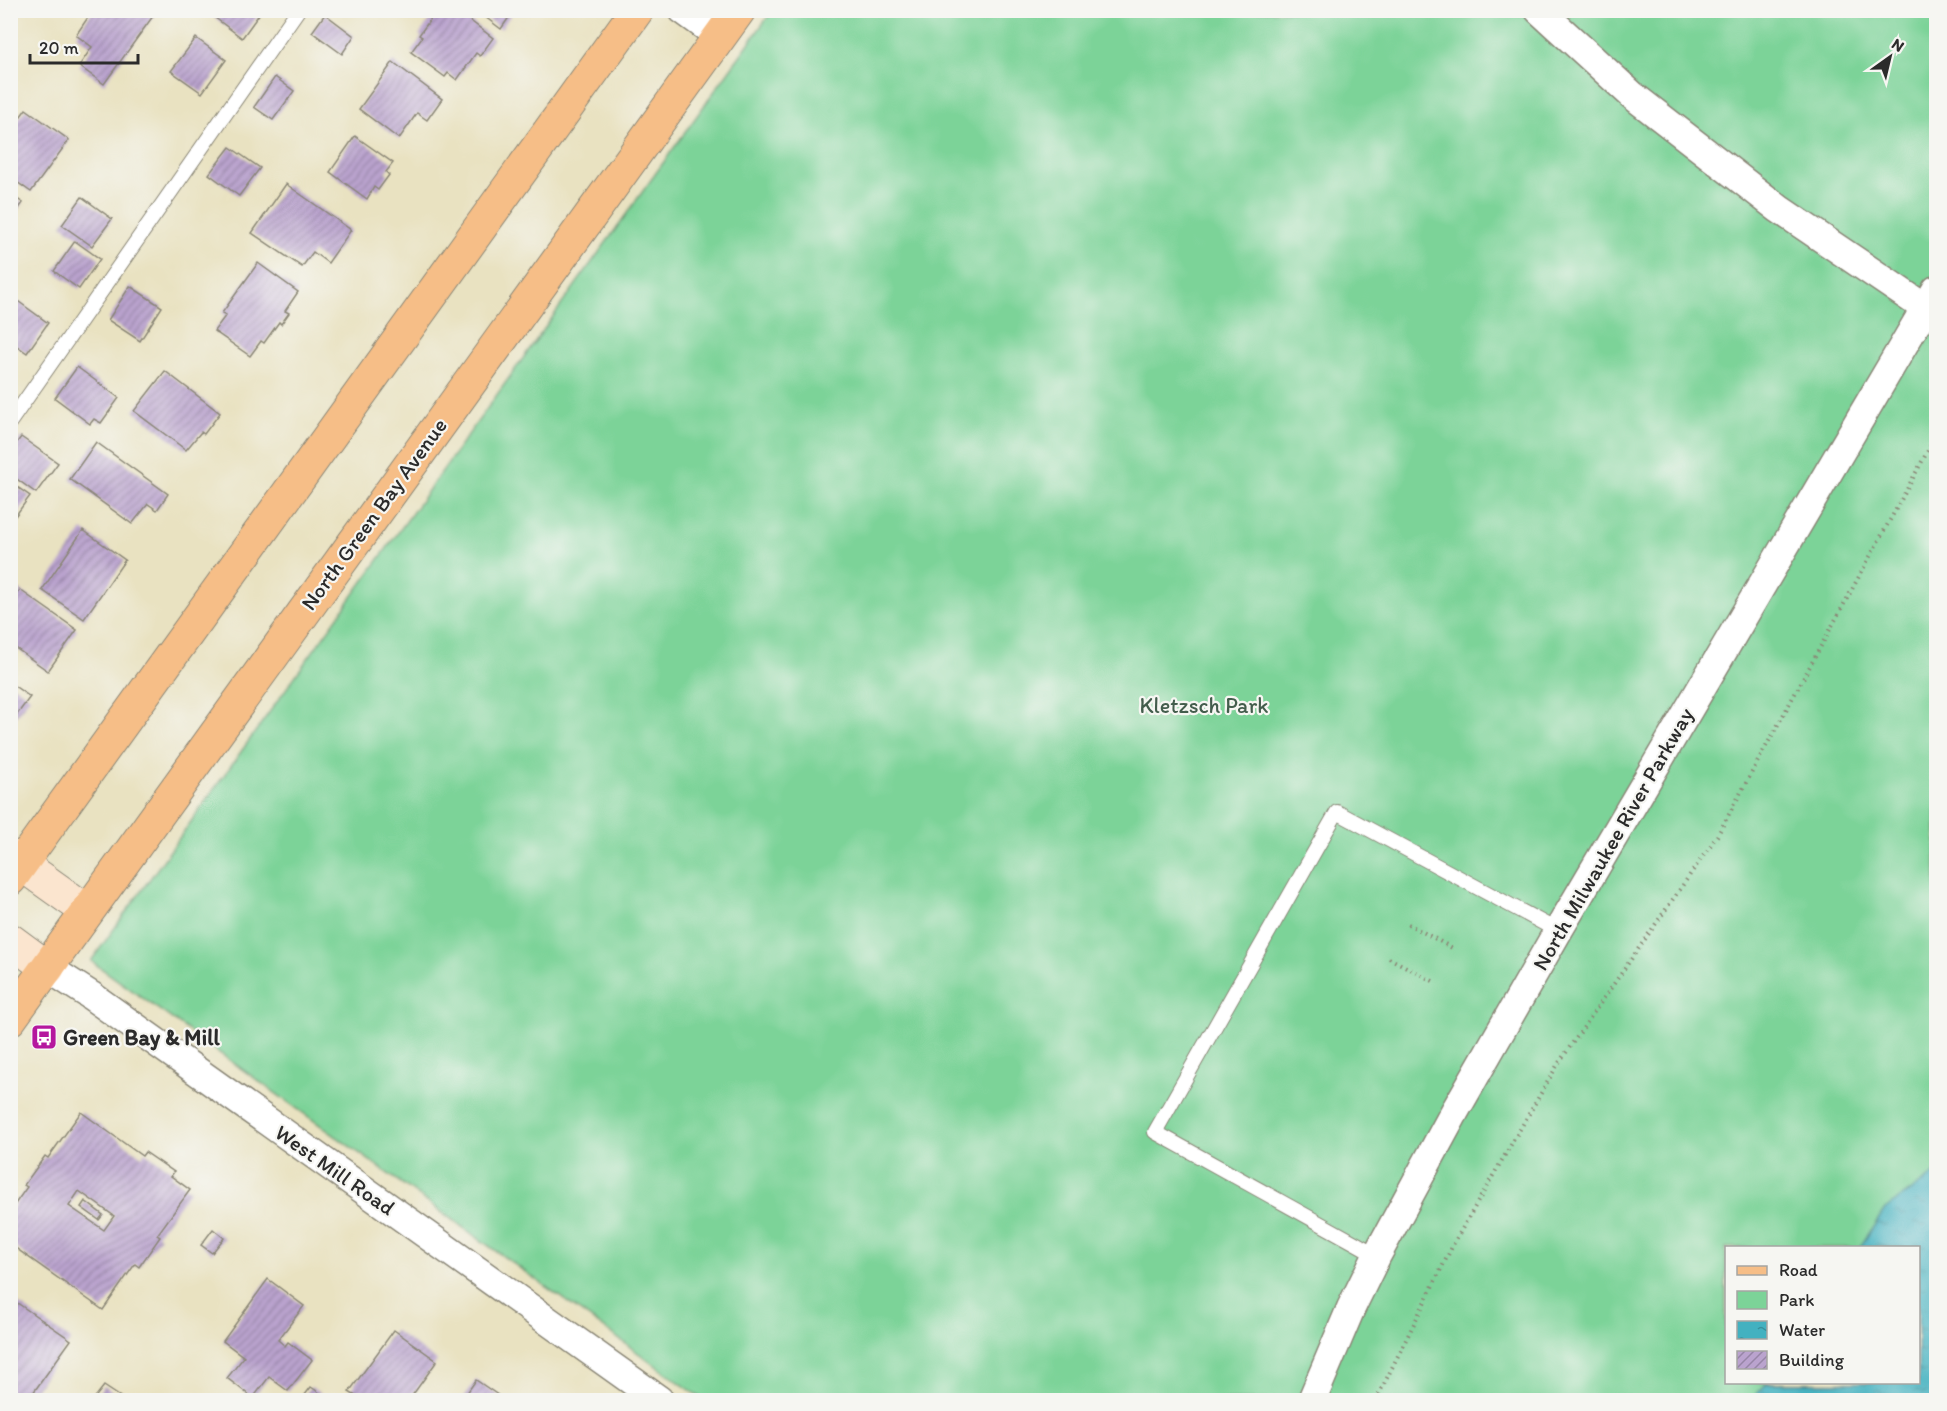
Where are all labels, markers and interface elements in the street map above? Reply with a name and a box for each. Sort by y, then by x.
scale bar [30,27,138,65]
north arrow [1860,27,1920,87]
text: N [1888,34,1908,56]
text: 20 m [39,37,79,59]
street label: North Green Bay Avenue [295,413,453,615]
park label: Kletzsch Park [1140,692,1268,719]
street label: North Milwaukee River Parkway [1527,702,1700,975]
bus stop icon: Green Bay & Mill [29,1022,59,1052]
place label: Green Bay & Mill [63,1024,220,1051]
street label: West Mill Road [270,1119,400,1221]
legend [1725,1246,1920,1384]
text: Road [1779,1259,1818,1281]
text: Park [1779,1289,1814,1311]
text: Water [1779,1319,1825,1341]
text: Building [1779,1349,1845,1371]

